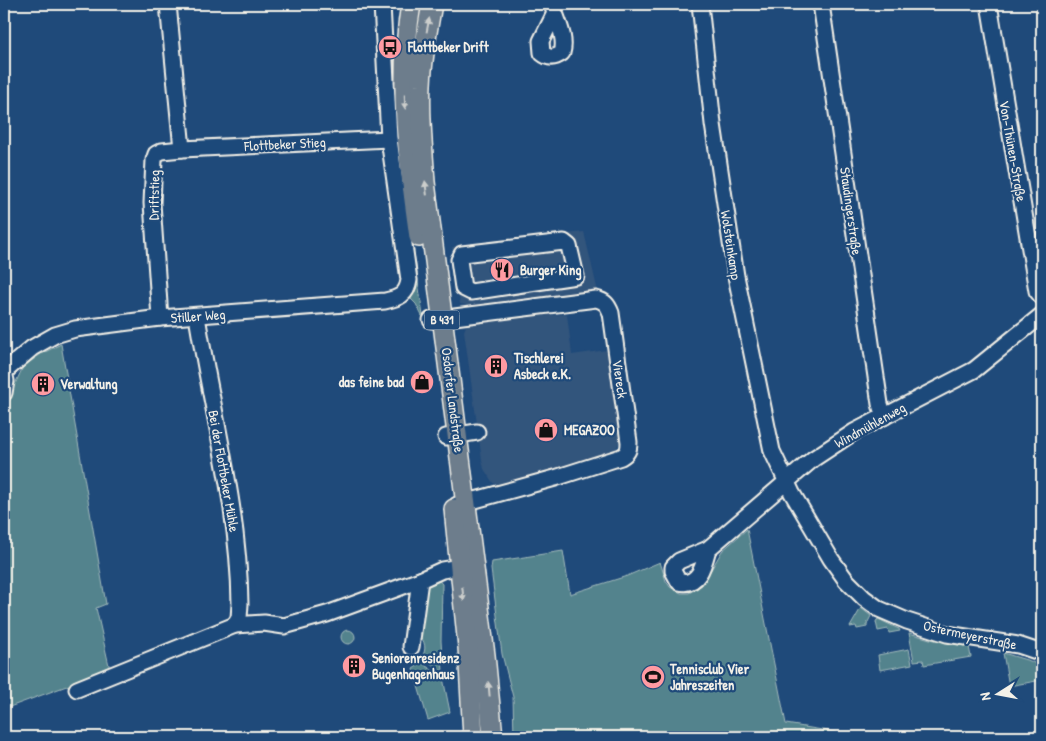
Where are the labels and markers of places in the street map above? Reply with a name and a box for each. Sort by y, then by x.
bus stop icon: Flottbeker Drift [377,34,403,60]
place label: Flottbeker Drift [407,37,490,56]
restaurant icon: Burger King [489,257,515,283]
place label: Burger King [520,260,582,281]
place label: Tischlerei Asbeck e.K. [513,348,571,383]
building icon: Tischlerei Asbeck e.K. [483,353,509,379]
shop icon: das feine bad [409,369,435,395]
building icon: Verwaltung [30,371,56,397]
place label: das feine bad [339,372,405,391]
place label: Verwaltung [60,374,118,395]
shop icon: MEGAZOO [533,417,559,443]
place label: MEGAZOO [564,420,615,439]
place label: Seniorenresidenz Bugenhagenhaus [372,648,459,685]
building icon: Seniorenresidenz Bugenhagenhaus [341,653,367,679]
place label: Tennisclub Vier Jahreszeiten [669,659,750,694]
sports icon: Tennisclub Vier Jahreszeiten [640,664,666,690]

